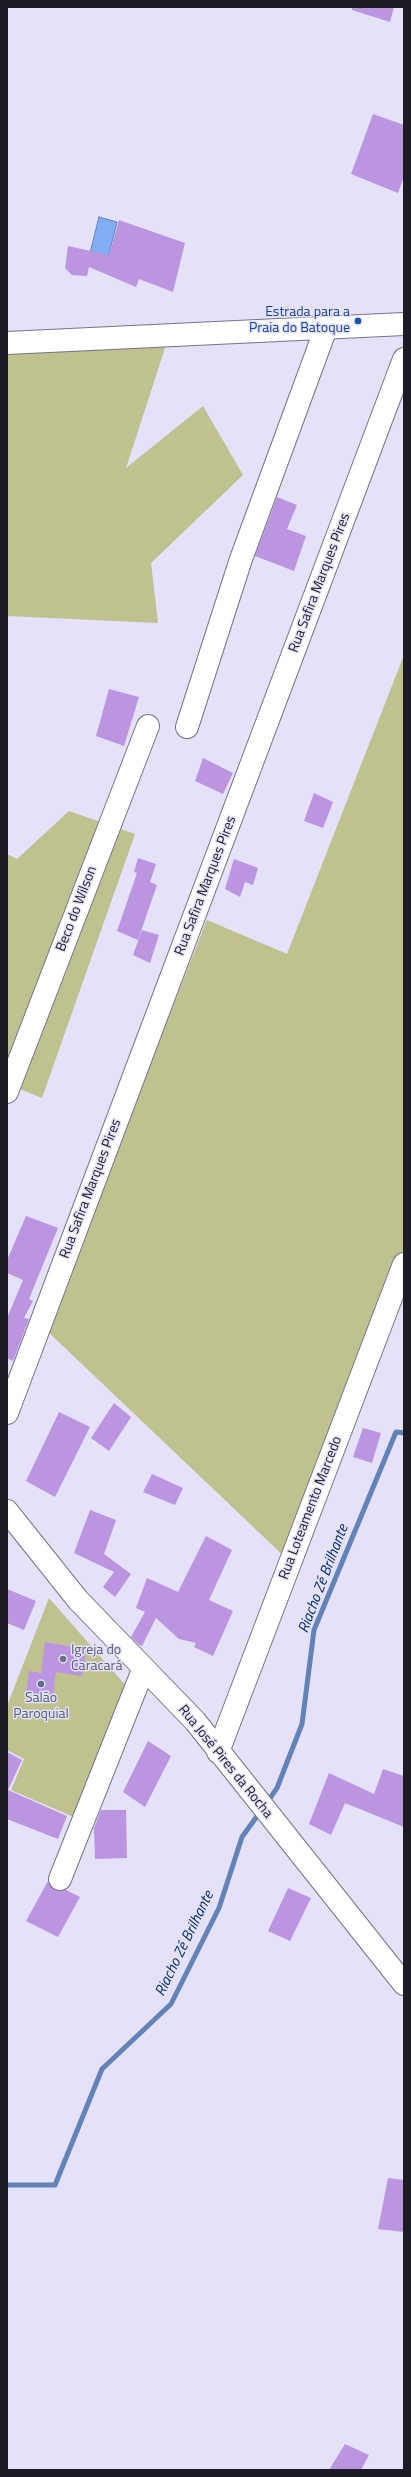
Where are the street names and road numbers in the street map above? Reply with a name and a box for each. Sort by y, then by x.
street label: Rua Safira Marques Pires [286,511,354,655]
street label: Rua Safira Marques Pires [172,814,240,958]
street label: Beco do Wilson [53,864,101,954]
street label: Rua Safira Marques Pires [57,1117,125,1261]
street label: Rua Loteamento Marcedo [276,1434,346,1582]
street label: Rua José Pires da Rocha [174,1702,276,1822]

